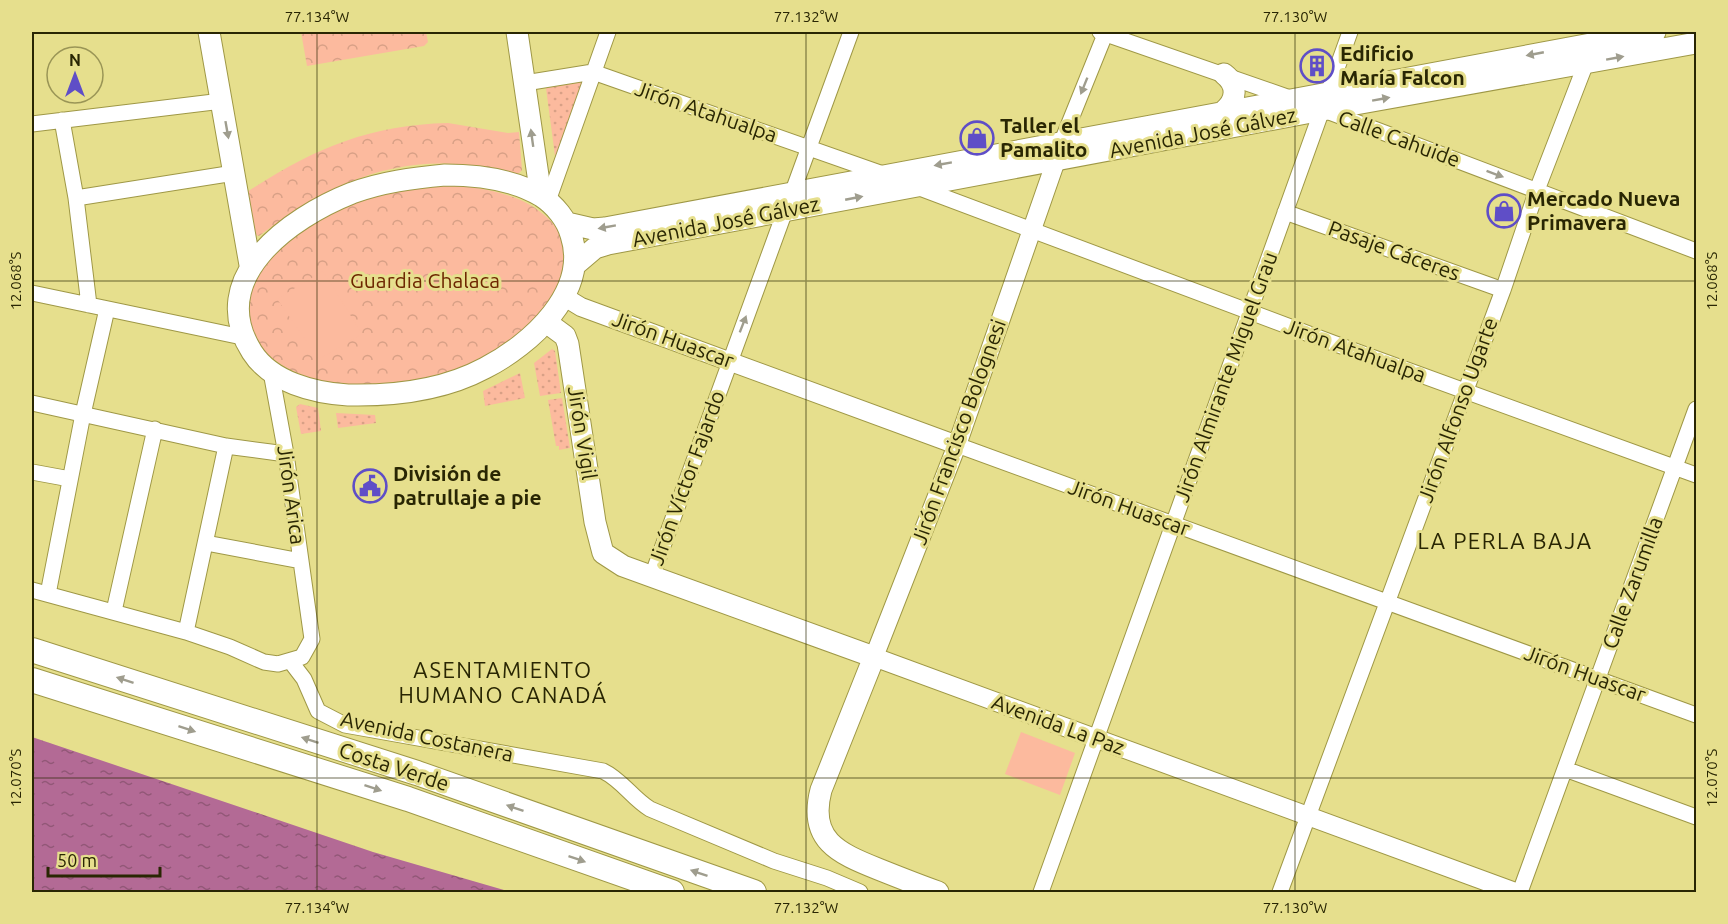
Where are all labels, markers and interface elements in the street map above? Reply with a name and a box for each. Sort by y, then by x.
text: 77.134°W [285,8,349,25]
text: 77.132°W [774,8,838,25]
text: 77.130°W [1263,8,1327,25]
place label: Edificio María Falcon [1340,41,1465,89]
north arrow [45,45,105,105]
building icon: Edificio María Falcon [1299,48,1335,84]
one-way arrow [1526,50,1545,59]
text: N [69,51,81,69]
one-way arrow [1605,53,1624,62]
street label: Jirón Atahualpa [632,76,780,147]
one-way arrow [1079,77,1088,95]
one-way arrow [1372,95,1391,104]
street label: Avenida José Gálvez [1107,102,1298,162]
street label: Calle Cahuide [1335,105,1463,171]
place label: Taller el Pamalito [1000,113,1087,161]
shop icon: Taller el Pamalito [959,120,995,156]
one-way arrow [223,121,232,140]
one-way arrow [528,128,537,147]
one-way arrow [933,159,952,168]
one-way arrow [1486,170,1504,179]
place label: Mercado Nueva Primavera [1527,186,1680,234]
street label: Avenida José Gálvez [630,191,821,251]
one-way arrow [845,193,864,202]
shop icon: Mercado Nueva Primavera [1486,193,1522,229]
street label: Pasaje Cáceres [1325,215,1463,285]
one-way arrow [597,223,616,232]
street label: Jirón Almirante Miguel Grau [1169,248,1282,505]
text: 12.068°S [7,252,24,310]
text: 12.068°S [1703,252,1720,310]
park label: Guardia Chalaca [350,268,500,292]
street label: Jirón Huascar [609,306,737,372]
street label: Jirón Atahualpa [1281,313,1429,387]
one-way arrow [738,314,748,332]
street label: Jirón Alfonso Ugarte [1412,314,1502,505]
street label: Jirón Francisco Bolognesi [906,316,1010,548]
street label: Jirón Vigil [564,384,602,481]
street label: Jirón Víctor Fajardo [643,387,729,568]
street label: Jirón Arica [273,444,311,546]
place label: División de patrullaje a pie [393,461,541,509]
public building icon: División de patrullaje a pie [352,468,388,504]
street label: Jirón Huascar [1065,474,1193,540]
street label: Calle Zarumilla [1597,513,1667,652]
district label: LA PERLA BAJA [1418,528,1593,553]
street label: Jirón Huascar [1521,640,1649,706]
district label: ASENTAMIENTO HUMANO CANADÁ [398,657,608,707]
one-way arrow [116,675,134,684]
street label: Avenida La Paz [989,689,1128,759]
street label: Avenida Costanera [339,706,516,766]
one-way arrow [178,725,196,734]
one-way arrow [301,734,319,744]
street label: Costa Verde [336,737,452,795]
text: 12.070°S [7,749,24,807]
text: 12.070°S [1703,749,1720,807]
one-way arrow [364,784,382,793]
one-way arrow [506,803,524,813]
scale bar [48,840,160,878]
text: 50 m [57,850,97,870]
one-way arrow [568,854,586,864]
one-way arrow [690,868,708,878]
text: 77.134°W [285,899,349,916]
text: 77.132°W [774,899,838,916]
text: 77.130°W [1263,899,1327,916]

